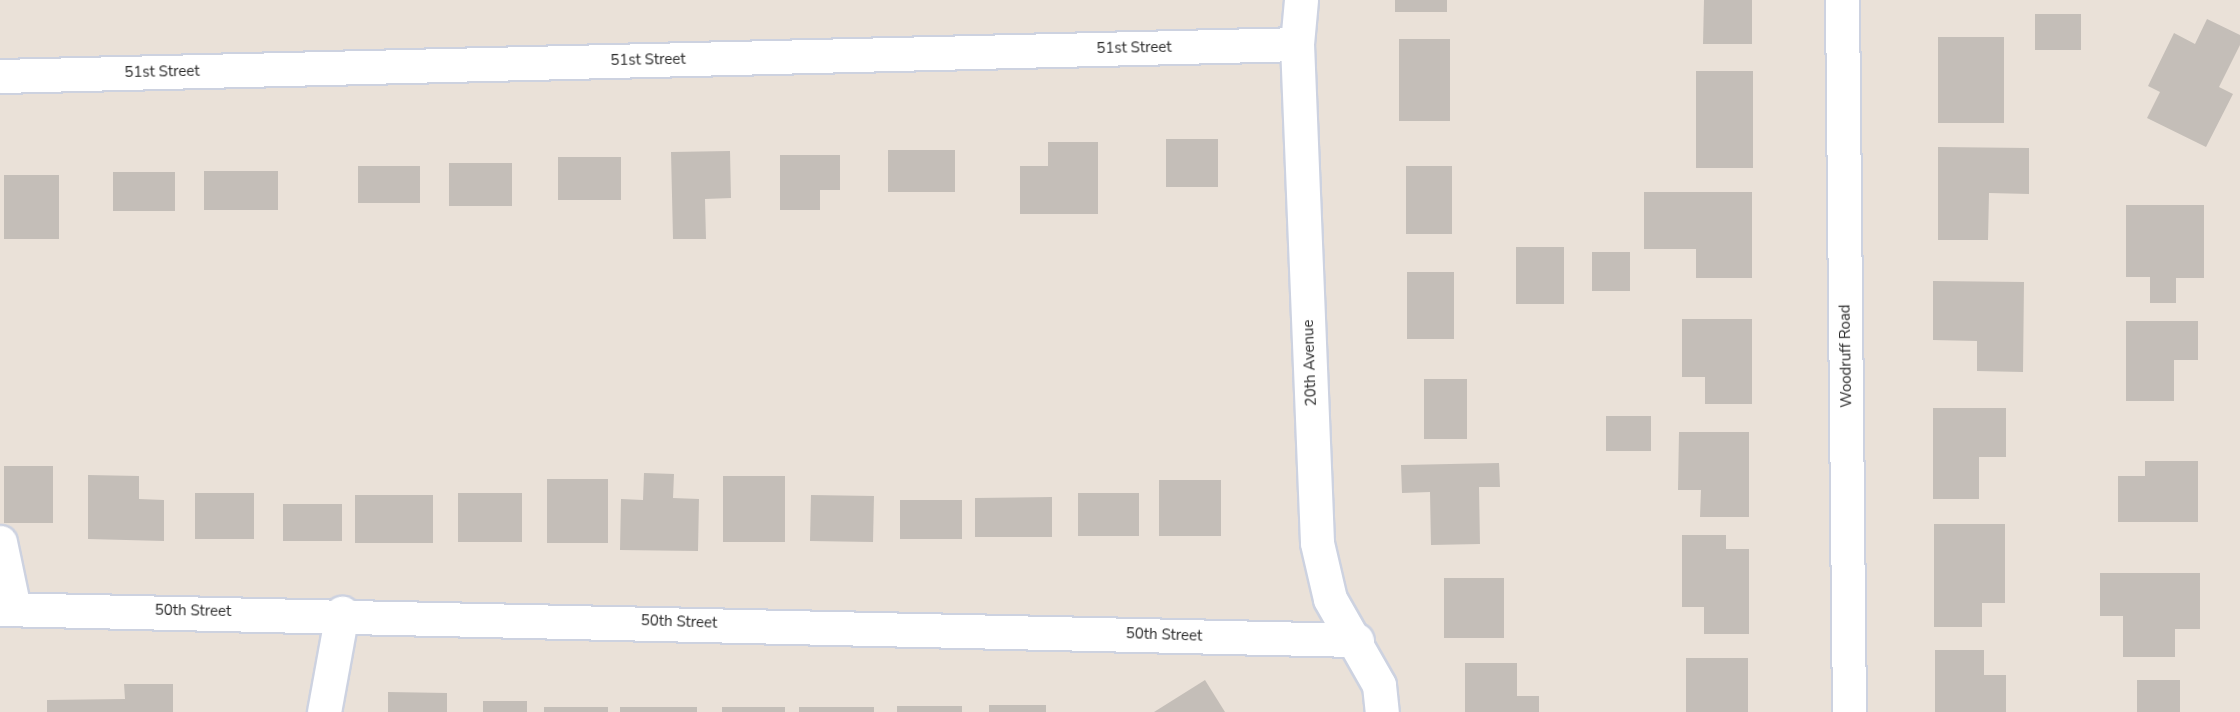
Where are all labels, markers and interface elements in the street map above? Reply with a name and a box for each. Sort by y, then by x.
street label: 51st Street [1096,38,1172,58]
street label: 51st Street [610,50,686,70]
street label: 51st Street [124,62,200,82]
street label: Woodruff Road [1836,304,1856,408]
street label: 20th Avenue [1299,319,1321,407]
street label: 50th Street [155,601,231,621]
street label: 50th Street [640,612,718,632]
street label: 50th Street [1125,625,1203,645]

